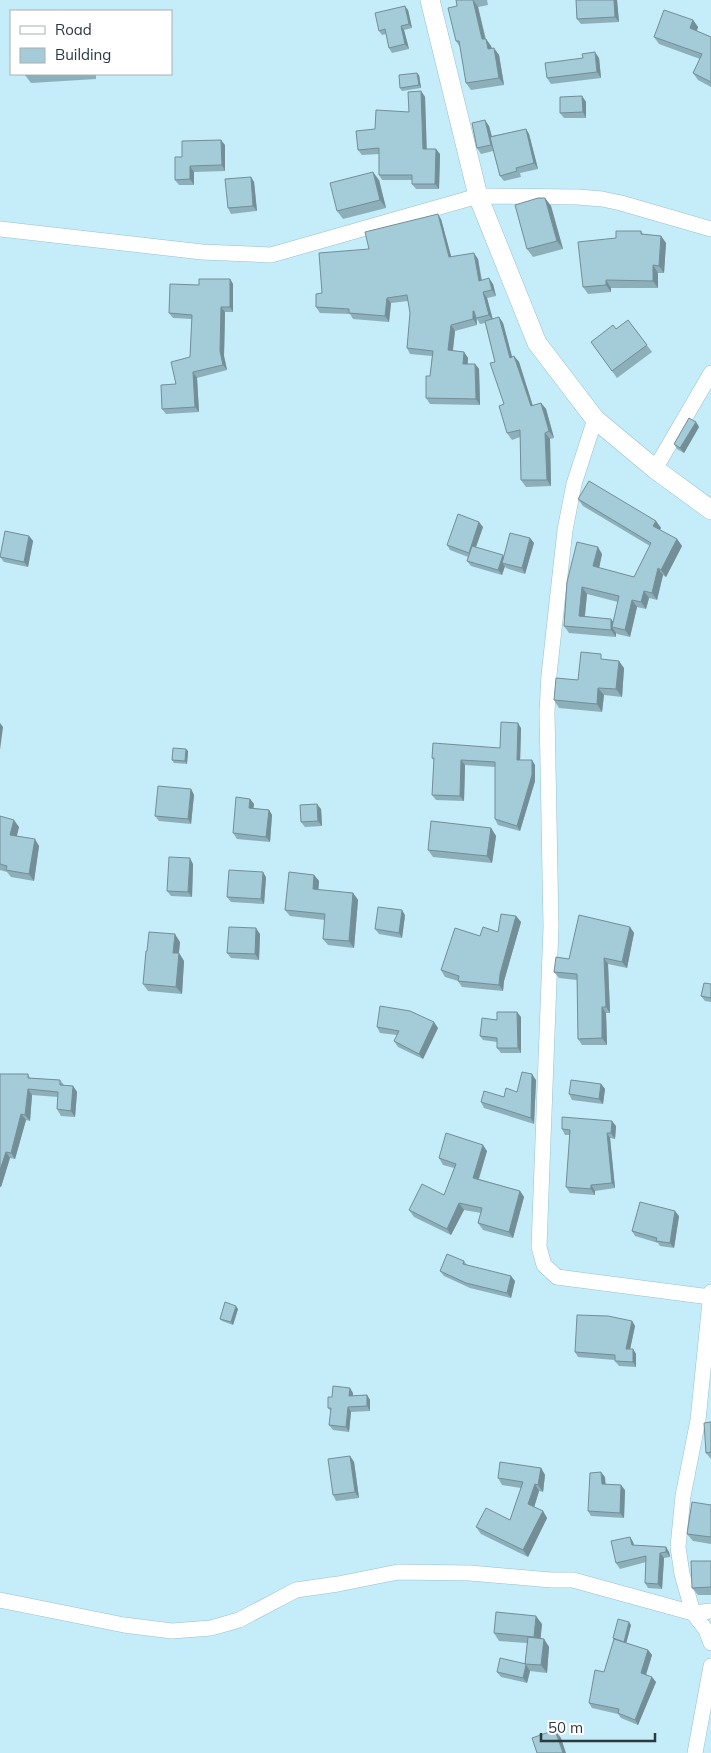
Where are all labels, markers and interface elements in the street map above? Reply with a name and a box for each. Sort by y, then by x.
legend [10,10,172,75]
text: Road [55,20,92,39]
text: Building [55,45,111,64]
scale bar [541,1710,655,1742]
text: 50 m [548,1718,583,1737]

